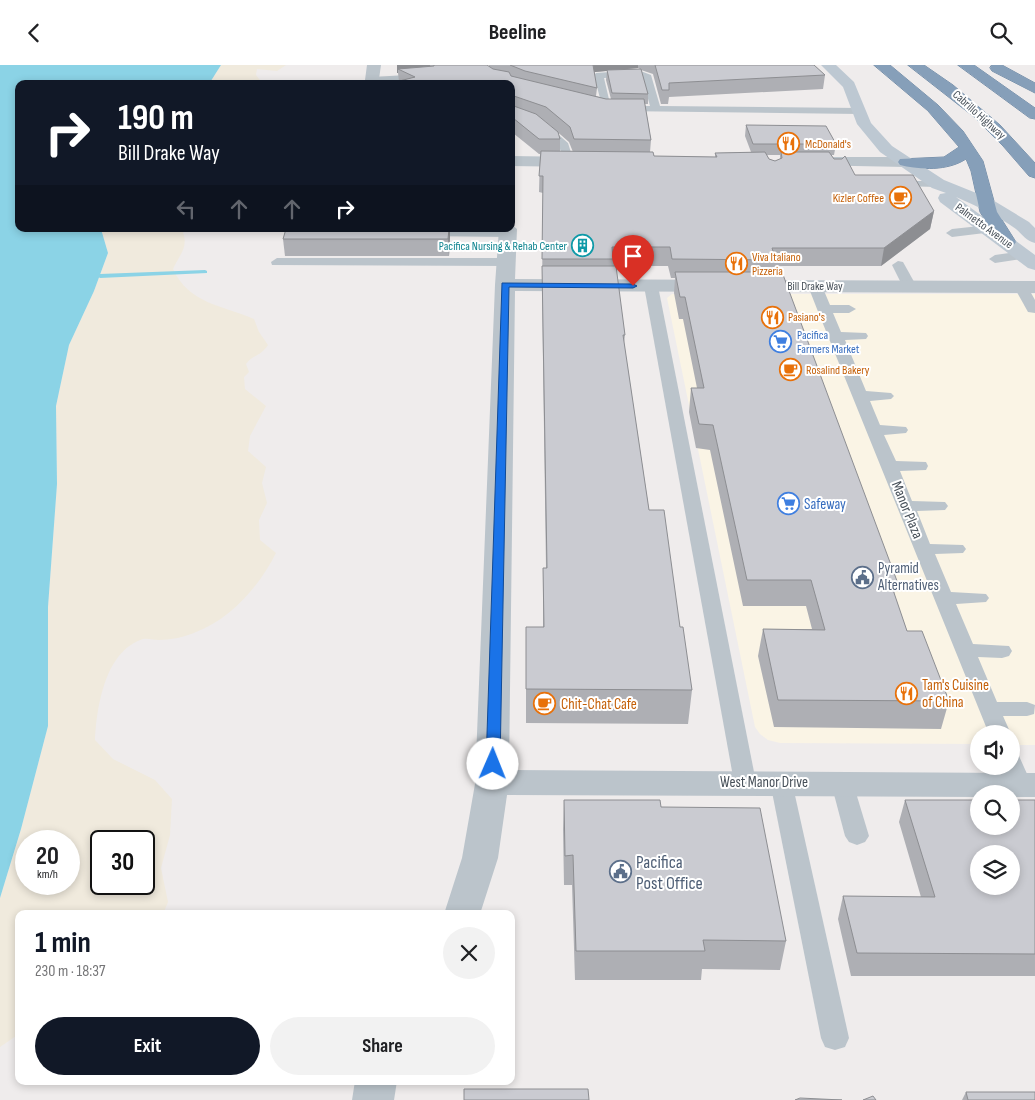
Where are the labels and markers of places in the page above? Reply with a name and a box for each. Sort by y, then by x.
restaurant icon: McDonald's [777,132,801,156]
place label: McDonald's [805,137,851,152]
cafe icon: Kizler Coffee [888,186,912,210]
place label: Kizler Coffee [833,191,884,206]
building icon: Pacifica Nursing & Rehab Center [571,234,595,258]
pin [612,235,654,286]
place label: Pacifica Nursing & Rehab Center [439,239,568,254]
place label: Viva Italiano Pizzeria [752,250,801,279]
restaurant icon: Viva Italiano Pizzeria [724,252,748,276]
restaurant icon: Pasiano's [760,305,784,329]
place label: Pasiano's [788,310,825,325]
place label: Pacifica Farmers Market [797,328,860,357]
supermarket icon: Pacifica Farmers Market [769,330,793,354]
cafe icon: Rosalind Bakery [778,358,802,382]
place label: Rosalind Bakery [806,363,870,378]
supermarket icon: Safeway [776,492,800,516]
place label: Safeway [804,495,846,514]
place label: Pyramid Alternatives [877,559,939,595]
public building icon: Pyramid Alternatives [850,565,874,589]
place label: Tam's Cuisine of China [922,676,989,712]
restaurant icon: Tam's Cuisine of China [894,682,918,706]
cafe icon: Chit-Chat Cafe [533,692,557,716]
place label: Chit-Chat Cafe [561,695,637,714]
place label: Pacifica Post Office [636,852,703,894]
public building icon: Pacifica Post Office [608,860,632,884]

